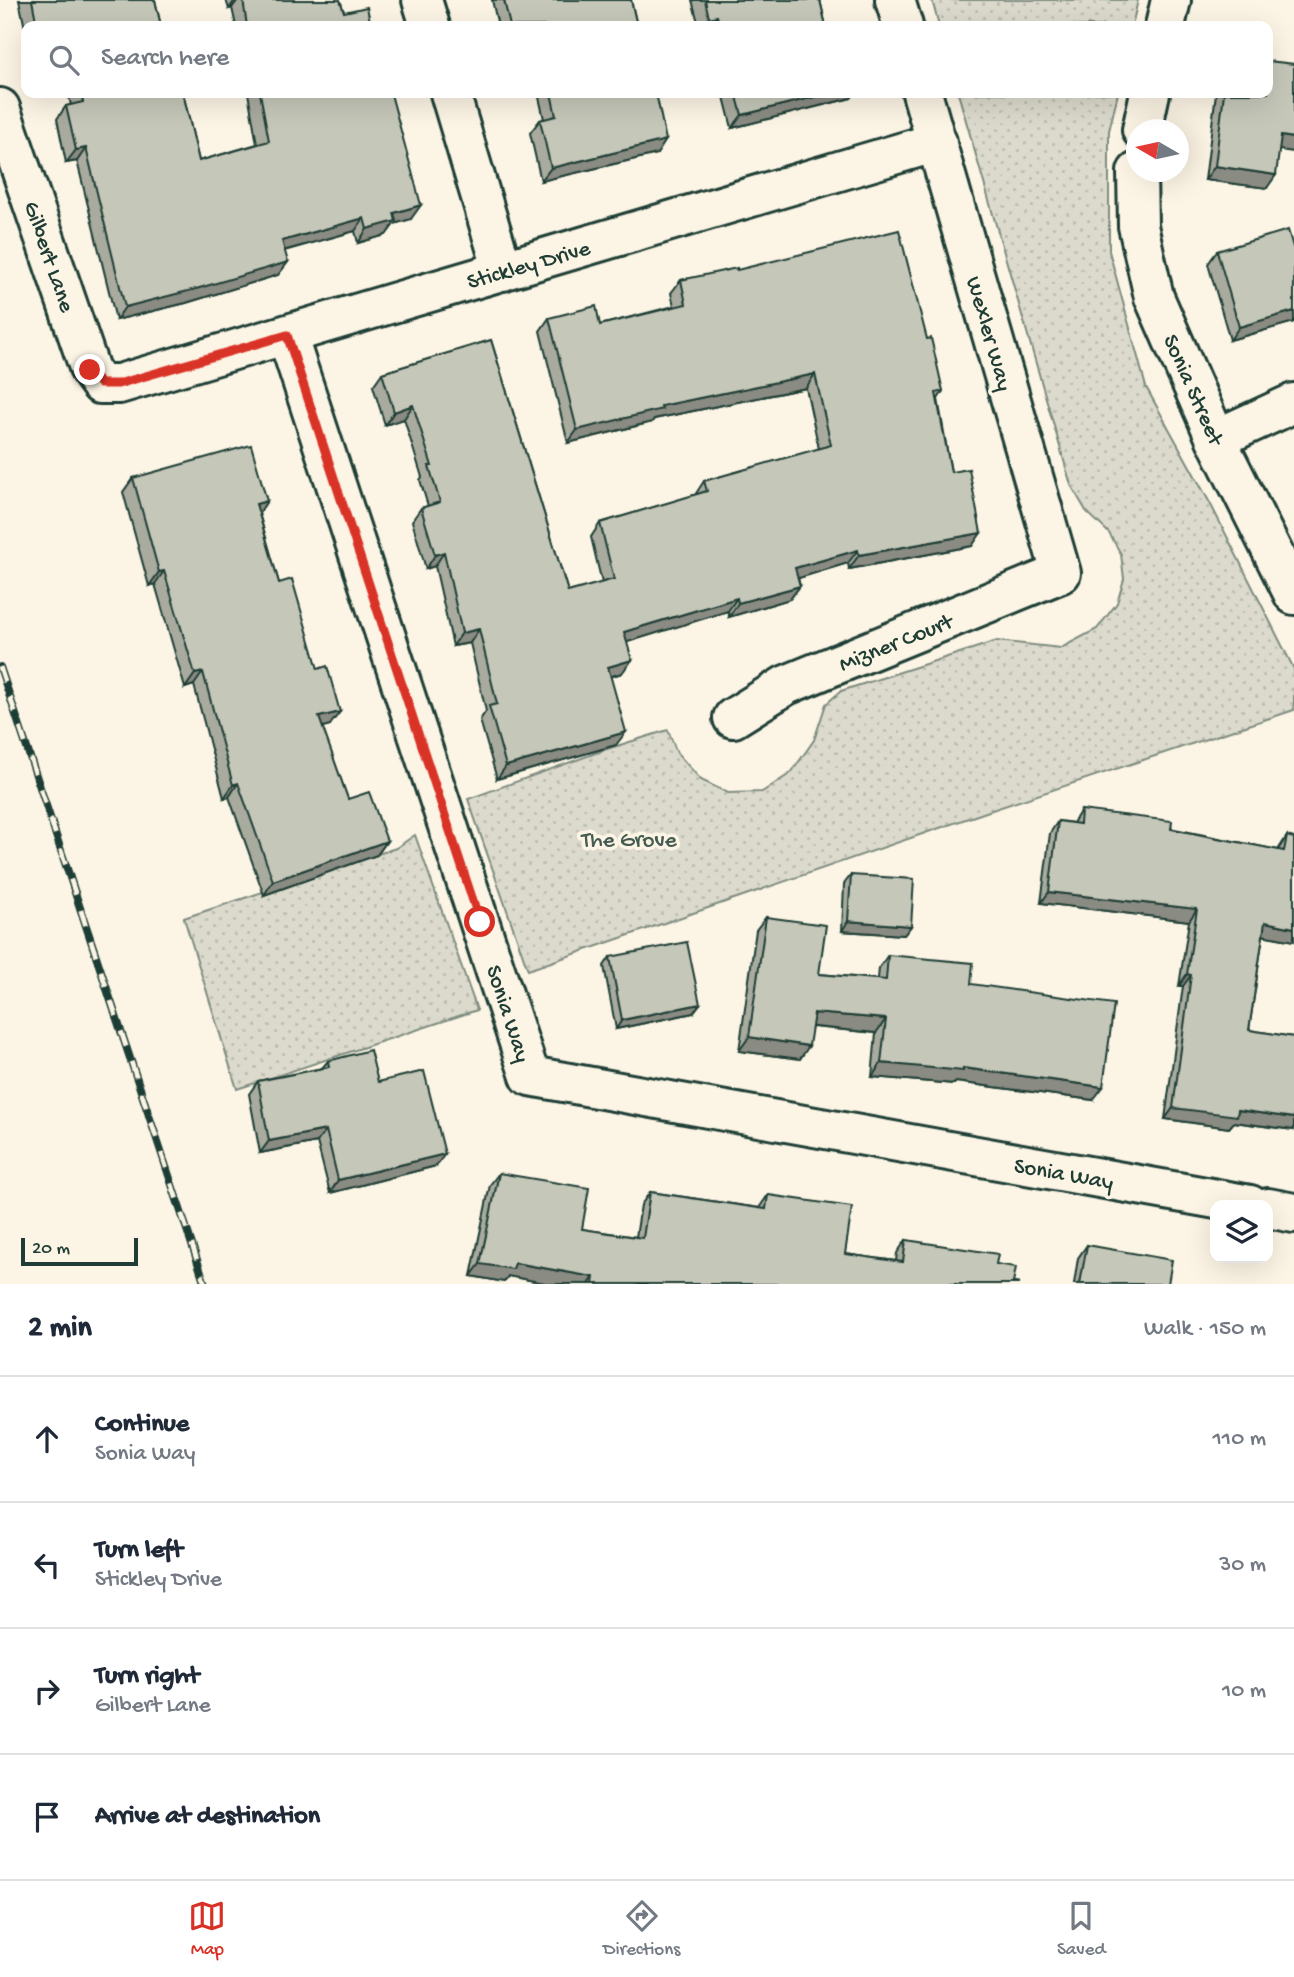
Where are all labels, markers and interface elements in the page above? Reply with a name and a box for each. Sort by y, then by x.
search box [21,21,1273,98]
icon: search [45,41,83,79]
text: Search here [101,44,229,75]
north arrow [1126,119,1189,182]
street label: Gilbert Lane [16,198,80,317]
street label: Stickley Drive [464,236,595,297]
street label: Wexler Way [958,274,1017,394]
street label: Sonia Street [1155,331,1229,451]
route end [74,354,105,385]
street label: Mizner Court [836,609,959,679]
park label: The Grove [579,828,678,855]
route start [464,906,495,937]
street label: Sonia Way [478,962,535,1066]
street label: Sonia Way [1012,1153,1115,1197]
map controls [1210,1200,1273,1263]
button: layers [1210,1200,1273,1263]
scale bar [21,1235,138,1267]
text: 20 m [32,1238,70,1261]
text: 2 min [28,1312,92,1347]
text: Walk · 150 m [1144,1316,1266,1343]
text: Continue [95,1410,189,1441]
icon: ahead [28,1420,66,1458]
text: 110 m [1213,1426,1266,1453]
text: Sonia Way [95,1441,195,1468]
text: Turn left [95,1536,183,1567]
icon: left [28,1546,66,1584]
text: 30 m [1219,1552,1266,1579]
text: Stickley Drive [95,1567,222,1594]
text: Turn right [95,1662,199,1693]
icon: right [28,1672,66,1710]
text: 10 m [1222,1678,1266,1705]
text: Gilbert Lane [95,1693,211,1720]
icon: arrive [28,1798,66,1836]
text: Arrive at destination [95,1802,320,1833]
tab: Map [188,1897,226,1962]
tab: Directions [603,1897,680,1962]
tab: Saved [1057,1897,1106,1962]

